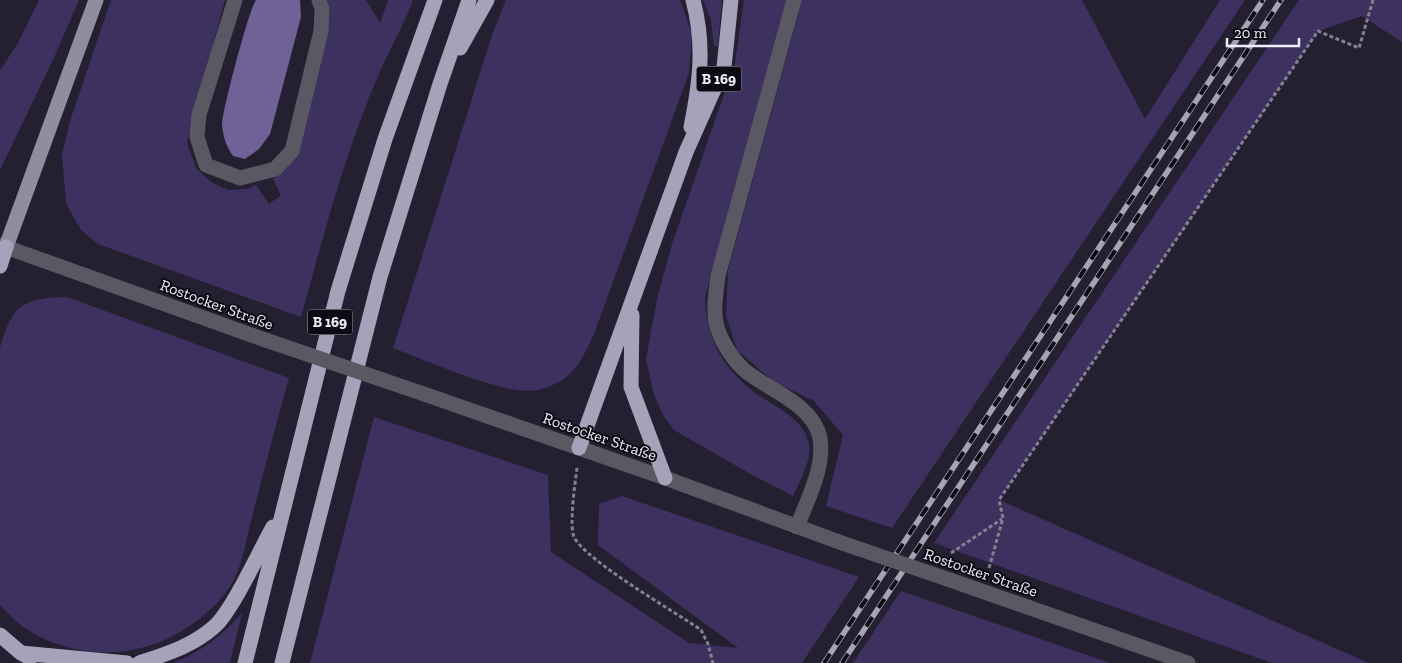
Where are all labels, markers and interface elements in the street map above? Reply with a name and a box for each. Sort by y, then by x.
scale bar [1227,15,1300,47]
text: 20 m [1234,24,1267,42]
road number: B 169 [696,66,742,92]
street label: Rostocker Straße [158,275,276,334]
road number: B 169 [308,310,352,334]
street label: Rostocker Straße [541,408,659,465]
street label: Rostocker Straße [922,544,1040,601]

